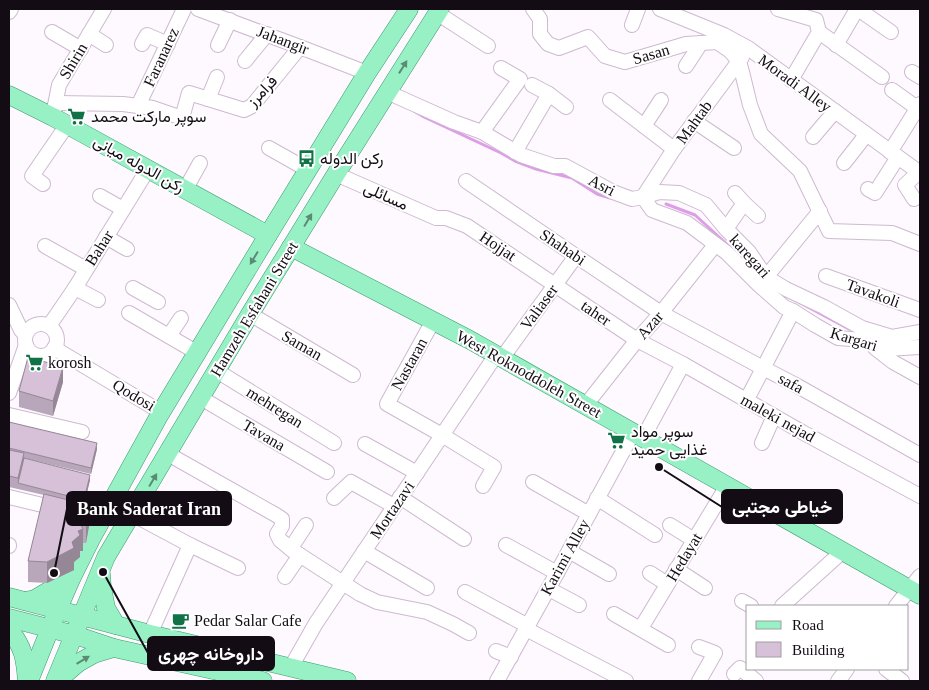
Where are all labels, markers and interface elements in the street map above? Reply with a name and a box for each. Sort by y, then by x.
street label: Jahangir [254,22,312,59]
street label: Faranarez [140,25,182,89]
street label: Shirin [56,40,90,82]
street label: Sasan [631,41,671,67]
street label: Moradi Alley [755,51,835,116]
one-way arrow [399,61,408,74]
street label: فرامرز [243,72,282,112]
street label: Mahtab [673,97,715,147]
supermarket icon: سوپر مارکت محمد [67,106,87,126]
place label: سوپر مارکت محمد [91,108,206,128]
street label: رکن الدوله میانی [90,132,187,198]
bus stop icon: رکن الدوله [296,148,316,168]
place label: رکن الدوله [320,150,383,169]
street label: Asri [586,171,619,199]
street label: مسائلی [360,179,411,215]
one-way arrow [303,214,312,227]
street label: Shahabi [537,226,590,269]
street label: Bahar [82,227,117,269]
street label: Hojjat [476,228,520,265]
street label: karegari [725,231,774,282]
street label: Hamzeh Esfahani Street [207,238,301,380]
one-way arrow [249,252,258,265]
street label: Tavakoli [844,275,903,311]
street label: Valiaser [517,281,561,333]
street label: taher [578,297,615,329]
street label: Azar [633,307,667,342]
street label: Kargari [828,324,880,355]
street label: Saman [279,327,325,363]
street label: West Roknoddoleh Street [454,327,605,421]
street label: Nastaran [388,335,430,393]
supermarket icon: korosh [24,352,44,372]
place label: korosh [48,354,92,371]
street label: safa [776,369,806,397]
street label: Qodosi [110,376,159,414]
street label: mehregan [243,383,306,432]
street label: maleki nejad [737,391,818,446]
street label: Tavana [240,416,288,454]
place label: سوپر مواد غذایی حمید [631,423,707,460]
supermarket icon: سوپر مواد غذایی حمید [607,430,627,450]
one-way arrow [148,473,157,486]
street label: Mortazavi [367,478,418,542]
callout: خیاطی مجتبی [722,490,842,523]
callout: Bank Saderat Iran [67,492,231,525]
text: خیاطی مجتبی [732,497,832,518]
text: Bank Saderat Iran [77,499,221,519]
street label: Karimi Alley [537,516,594,598]
street label: Hedayat [663,529,706,585]
legend [746,605,909,670]
cafe icon: Pedar Salar Cafe [170,610,190,630]
place label: Pedar Salar Cafe [194,612,302,629]
text: Road [792,617,824,633]
callout: داروخانه چهری [148,637,274,670]
text: Building [792,642,845,658]
text: داروخانه چهری [158,644,264,666]
one-way arrow [76,656,90,665]

